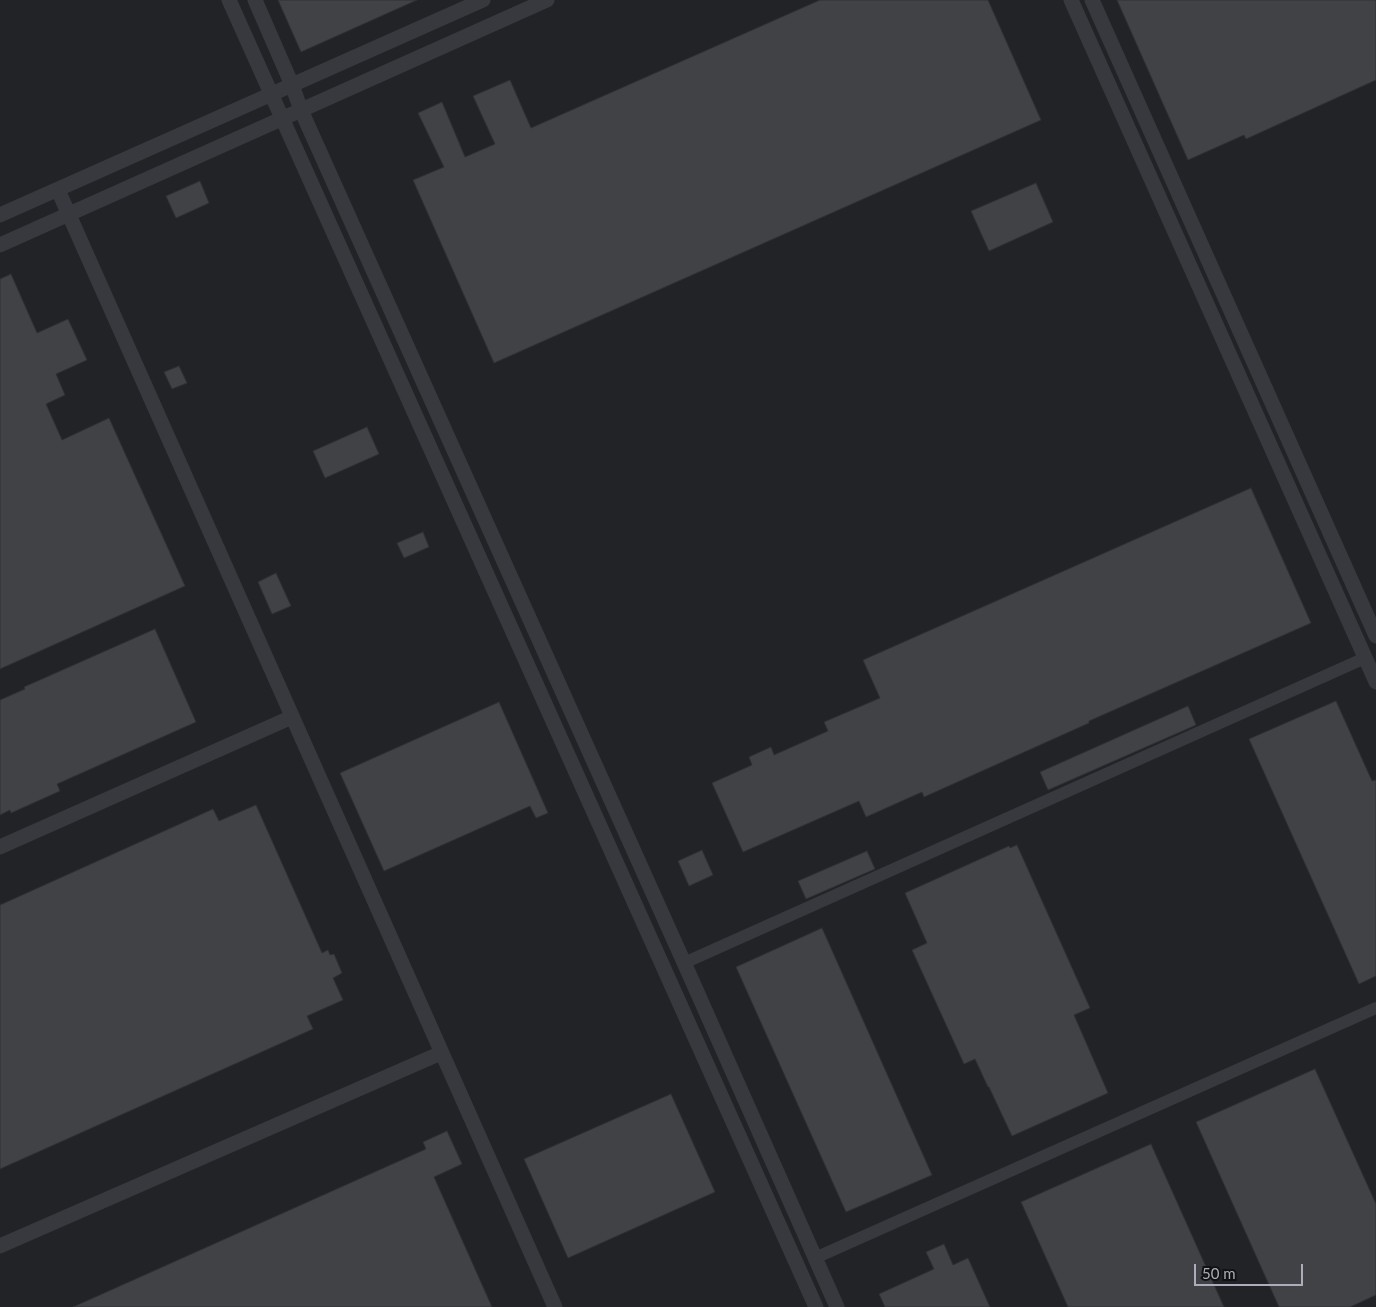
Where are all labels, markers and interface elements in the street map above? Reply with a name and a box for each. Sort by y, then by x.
scale bar [1196,1254,1305,1286]
text: 50 m [1202,1264,1236,1282]

